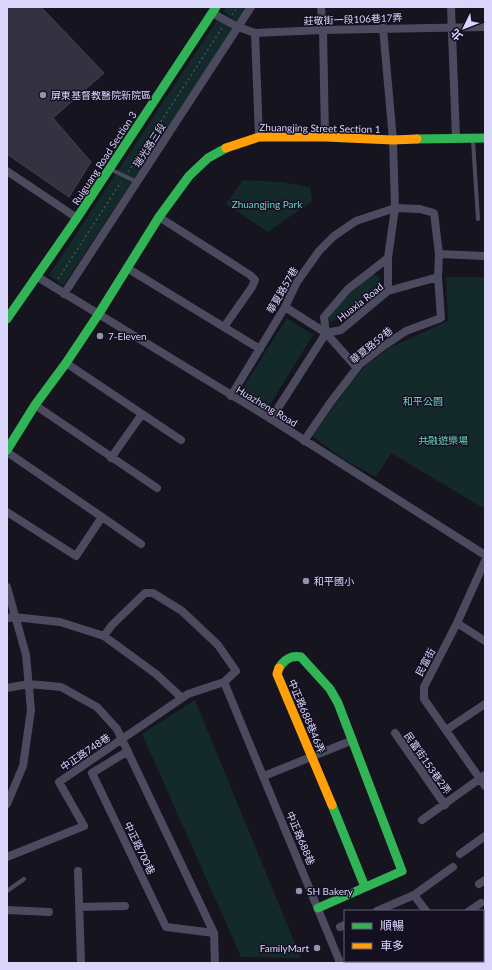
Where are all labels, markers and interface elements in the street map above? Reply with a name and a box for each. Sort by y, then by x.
north arrow [444,8,484,48]
street label: 莊敬街一段106巷17弄 [303,11,403,27]
text: 北 [448,27,465,44]
place label: 屏東基督教醫院新院區 [51,89,151,101]
marker: 屏東基督教醫院新院區 [38,90,48,100]
street label: Ruiguang Road Section 3 [69,109,139,207]
street label: 瑞光路三段 [130,121,168,169]
street label: Zhuangjing Street Section 1 [259,121,381,135]
park label: Zhuangjing Park [232,198,303,210]
street label: 華夏路57巷 [264,265,300,315]
street label: Huaxia Road [335,280,385,324]
street label: 華夏路59巷 [347,324,395,366]
place label: 7-Eleven [108,330,147,342]
marker: 7-Eleven [95,331,105,341]
street label: Huazheng Road [234,383,300,429]
park label: 和平公園 [403,395,443,407]
park label: 共融遊樂場 [418,434,468,446]
place label: 和平國小 [314,575,354,587]
marker: 和平國小 [301,576,311,586]
street label: 民富街 [413,646,437,678]
street label: 中正路688巷46弄 [286,677,328,755]
street label: 民富街153巷2弄 [402,730,454,796]
street label: 中正路748巷 [58,731,112,773]
street label: 中正路688巷 [284,809,318,867]
street label: 中正路700巷 [122,820,158,876]
place label: SH Bakery [307,885,354,897]
marker: SH Bakery [294,886,304,896]
legend [344,910,484,962]
text: 順暢 [380,918,404,933]
text: 車多 [380,938,404,953]
place label: FamilyMart [260,942,309,954]
marker: FamilyMart [312,943,322,953]

